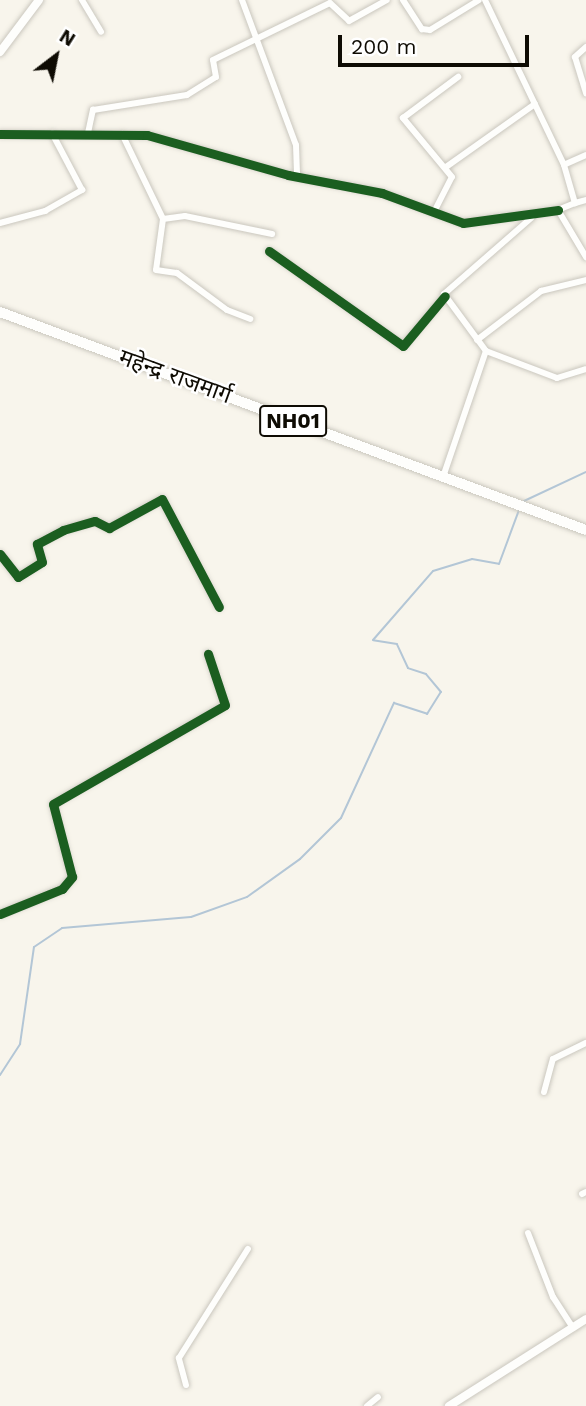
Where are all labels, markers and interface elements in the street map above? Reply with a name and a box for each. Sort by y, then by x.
north arrow [21,21,91,91]
scale bar [341,21,532,65]
text: N [55,24,79,51]
text: 200 m [351,34,417,59]
street label: महेन्द्र राजमार्ग [115,344,235,410]
road number: NH01 [258,404,328,438]

